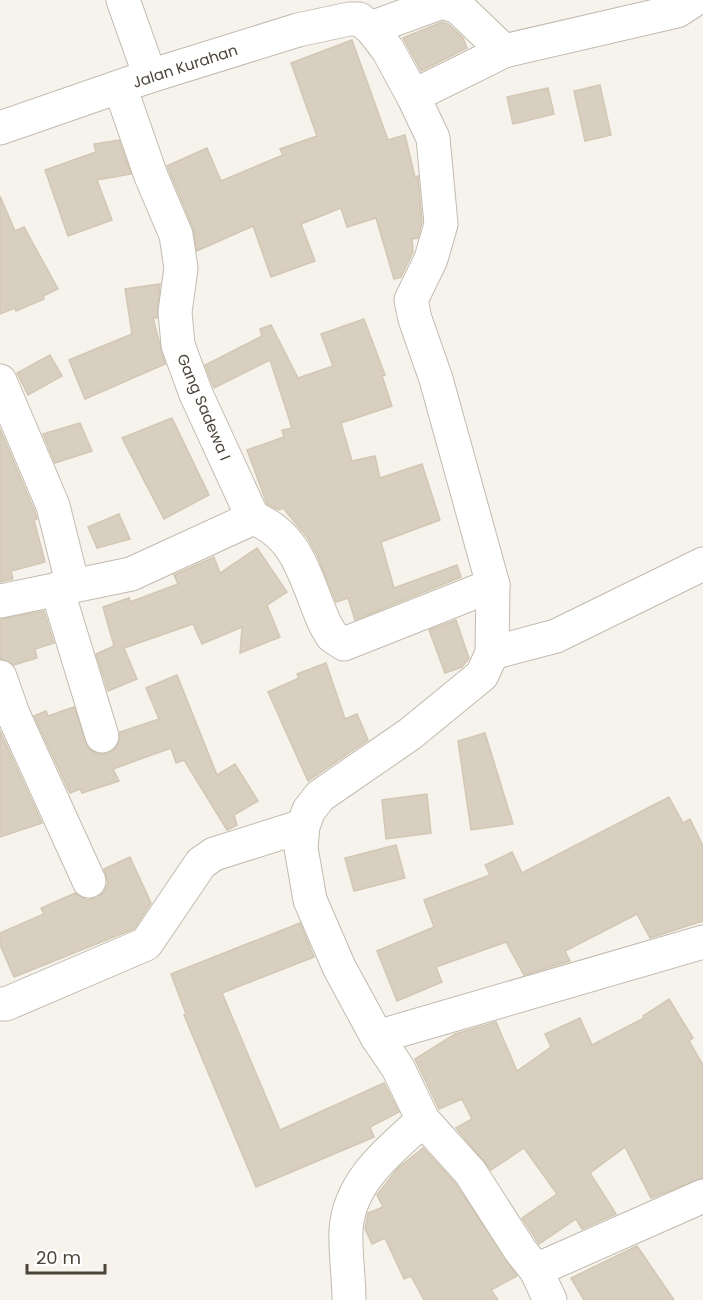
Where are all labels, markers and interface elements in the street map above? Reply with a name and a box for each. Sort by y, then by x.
street label: Jalan Kurahan [130,39,240,93]
street label: Gang Sadewa I [172,350,236,464]
scale bar [27,1237,105,1275]
text: 20 m [36,1245,81,1270]

